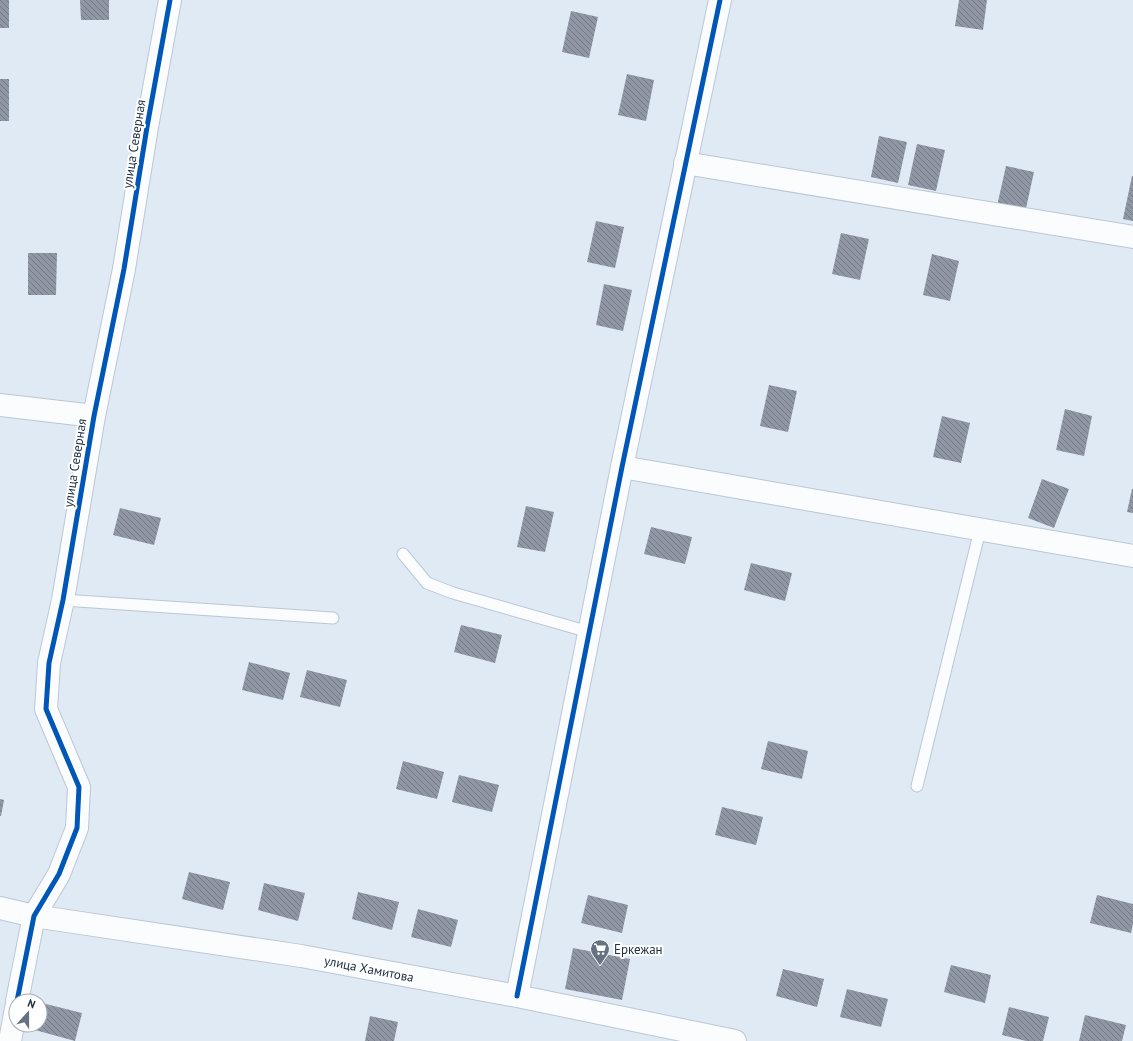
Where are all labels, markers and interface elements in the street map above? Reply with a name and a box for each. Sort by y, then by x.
street label: улица Северная [119,98,149,190]
street label: улица Северная [60,417,90,509]
supermarket icon: Еркежан [589,938,611,966]
place label: Еркежан [614,941,663,958]
street label: улица Хамитова [323,952,415,986]
north arrow [8,993,48,1033]
text: N [26,996,37,1011]

